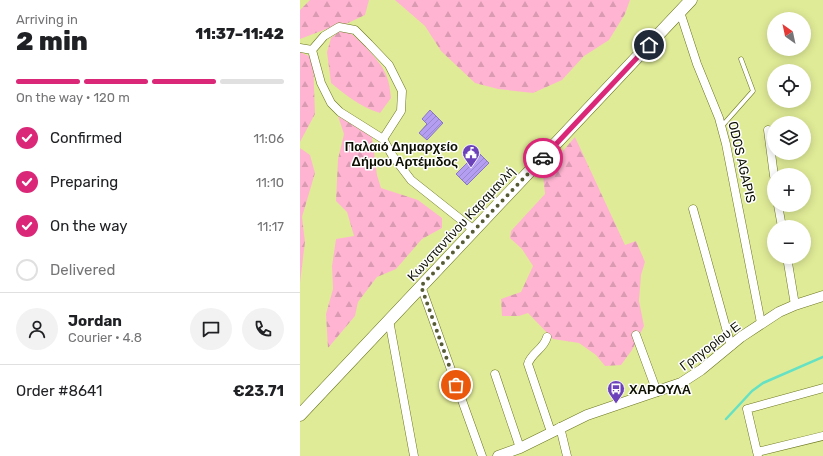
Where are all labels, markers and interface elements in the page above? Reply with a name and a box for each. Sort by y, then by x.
text: Arriving in [16,12,78,27]
north arrow [767,12,811,56]
map controls [767,12,811,264]
text: 11:37–11:42 [195,25,284,43]
text: 2 min [16,26,88,57]
pin [632,28,666,62]
icon: home [638,34,660,56]
button: locate [767,64,811,108]
text: On the way · 120 m [16,90,130,105]
button: layers [767,116,811,160]
street label: ODOS AGAPIS [725,120,759,204]
icon: check [16,127,38,149]
text: Confirmed [50,129,122,147]
text: 11:06 [253,131,284,146]
courier [523,138,563,178]
place label: Παλαιό Δημαρχείο Δήμου Αρτέμιδος [345,139,458,169]
public building icon: Παλαιό Δημαρχείο Δήμου Αρτέμιδος [461,143,481,168]
icon: car [532,147,554,169]
street label: Κωνσταντίνου Καραμανλή [404,164,518,284]
button: + [767,168,811,212]
icon: check [16,171,38,193]
text: Preparing [50,173,118,191]
text: 11:10 [256,175,284,190]
icon: check [16,215,38,237]
text: On the way [50,217,128,235]
text: 11:17 [257,219,284,234]
button: − [767,220,811,264]
text: Delivered [50,261,115,279]
button: person [16,308,58,350]
button: chat [190,308,232,350]
button: phone [242,308,284,350]
text: Jordan [68,312,122,330]
street label: Γρηγορίου Ε [677,318,744,374]
text: Courier · 4.8 [68,330,142,345]
pin [439,368,473,402]
icon: bag [445,374,467,396]
bus stop icon: ΧΑΡΟΥΛΑ [606,379,626,404]
text: Order #8641 [16,382,103,400]
text: €23.71 [233,382,284,400]
place label: ΧΑΡΟΥΛΑ [629,382,692,397]

